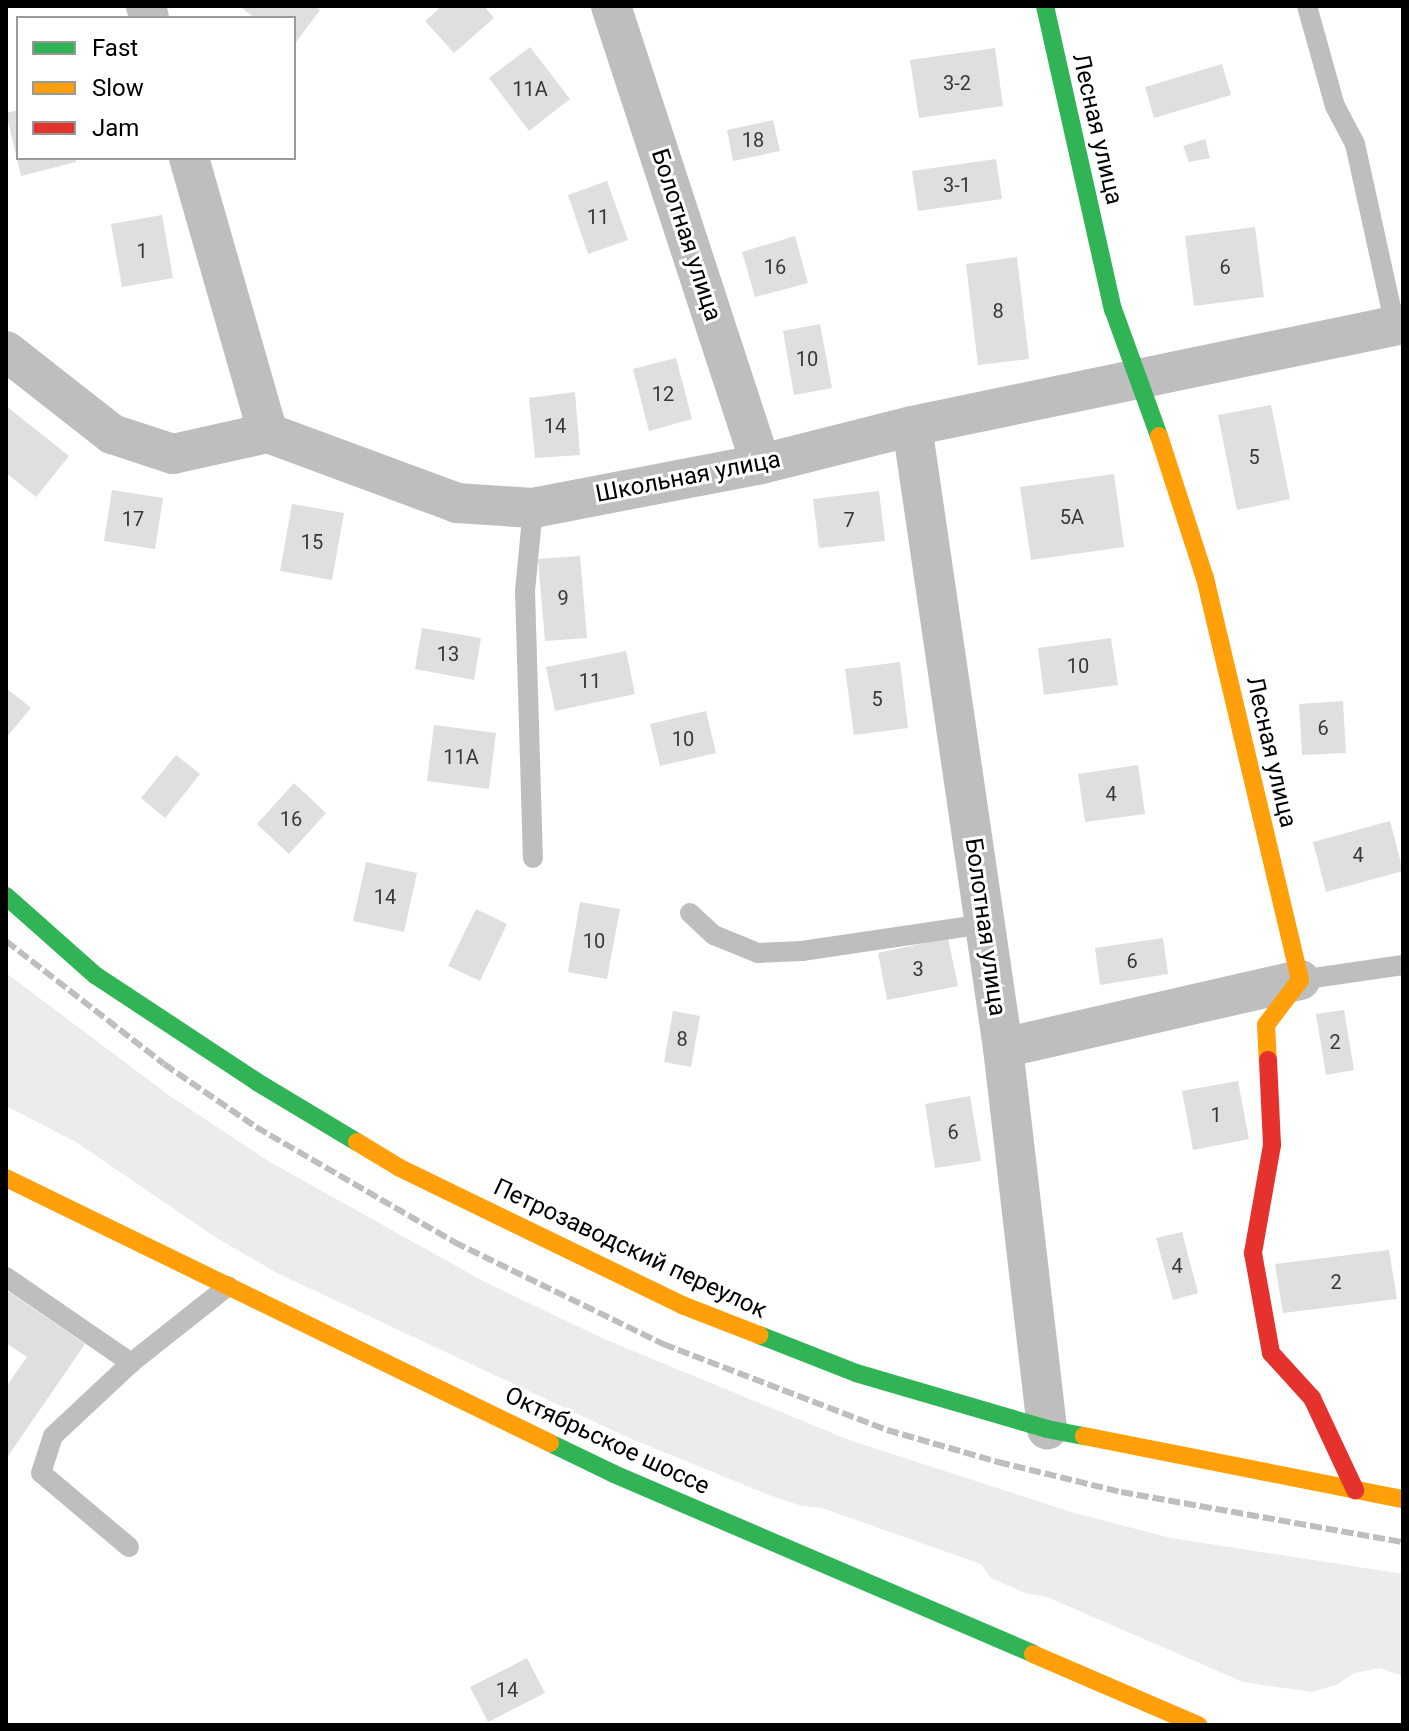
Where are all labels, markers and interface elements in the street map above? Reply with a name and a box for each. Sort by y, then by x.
legend [16,16,296,160]
text: Fast [92,34,138,62]
street label: Лесная улица [1066,51,1128,207]
house number: 3-2 [943,71,971,95]
text: Slow [92,74,144,102]
house number: 11А [512,77,548,101]
text: Jam [92,114,139,142]
house number: 18 [742,128,764,152]
street label: Болотная улица [645,145,727,325]
house number: 3-1 [943,173,971,197]
house number: 11 [587,205,609,229]
house number: 1 [136,239,148,263]
house number: 16 [764,255,786,279]
house number: 6 [1219,255,1231,279]
house number: 8 [992,299,1004,323]
house number: 10 [796,347,818,371]
house number: 12 [652,382,674,406]
house number: 14 [544,414,566,438]
street label: Школьная улица [593,445,783,509]
house number: 5 [1248,445,1260,469]
house number: 5А [1060,505,1084,529]
house number: 17 [122,507,144,531]
house number: 7 [843,508,855,532]
house number: 15 [301,530,323,554]
house number: 9 [557,586,569,610]
house number: 13 [437,642,459,666]
house number: 10 [1067,654,1089,678]
house number: 11 [579,669,601,693]
street label: Лесная улица [1240,674,1302,830]
house number: 5 [871,687,883,711]
house number: 6 [1317,716,1329,740]
house number: 10 [672,727,694,751]
house number: 11А [443,745,479,769]
house number: 4 [1105,782,1117,806]
house number: 16 [280,807,302,831]
street label: Болотная улица [958,836,1012,1018]
house number: 4 [1352,843,1364,867]
house number: 14 [374,885,396,909]
house number: 10 [583,929,605,953]
house number: 6 [1126,949,1138,973]
house number: 3 [912,957,924,981]
house number: 8 [676,1027,688,1051]
house number: 2 [1329,1030,1341,1054]
house number: 1 [1210,1103,1222,1127]
house number: 6 [947,1120,959,1144]
street label: Петрозаводский переулок [489,1173,771,1325]
house number: 4 [1171,1254,1183,1278]
house number: 2 [1330,1270,1342,1294]
street label: Октябрьское шоссе [500,1381,714,1501]
house number: 14 [496,1678,518,1702]

